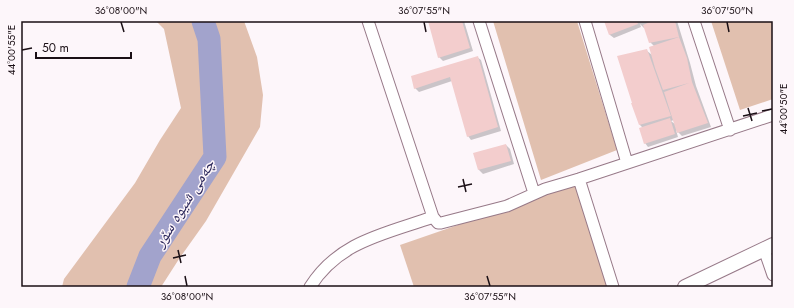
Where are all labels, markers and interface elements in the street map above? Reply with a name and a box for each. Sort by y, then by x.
text: 36°08'00"N [95,3,147,18]
text: 36°07'55"N [398,3,450,18]
text: 36°07'50"N [701,3,753,18]
text: 44°00'55"E [4,25,19,75]
scale bar [36,34,131,60]
text: 50 m [42,39,69,57]
text: 44°00'50"E [776,83,791,135]
water label: چەمی شیوە سۆر [147,154,221,252]
text: 36°08'00"N [161,289,213,304]
text: 36°07'55"N [464,289,516,304]

